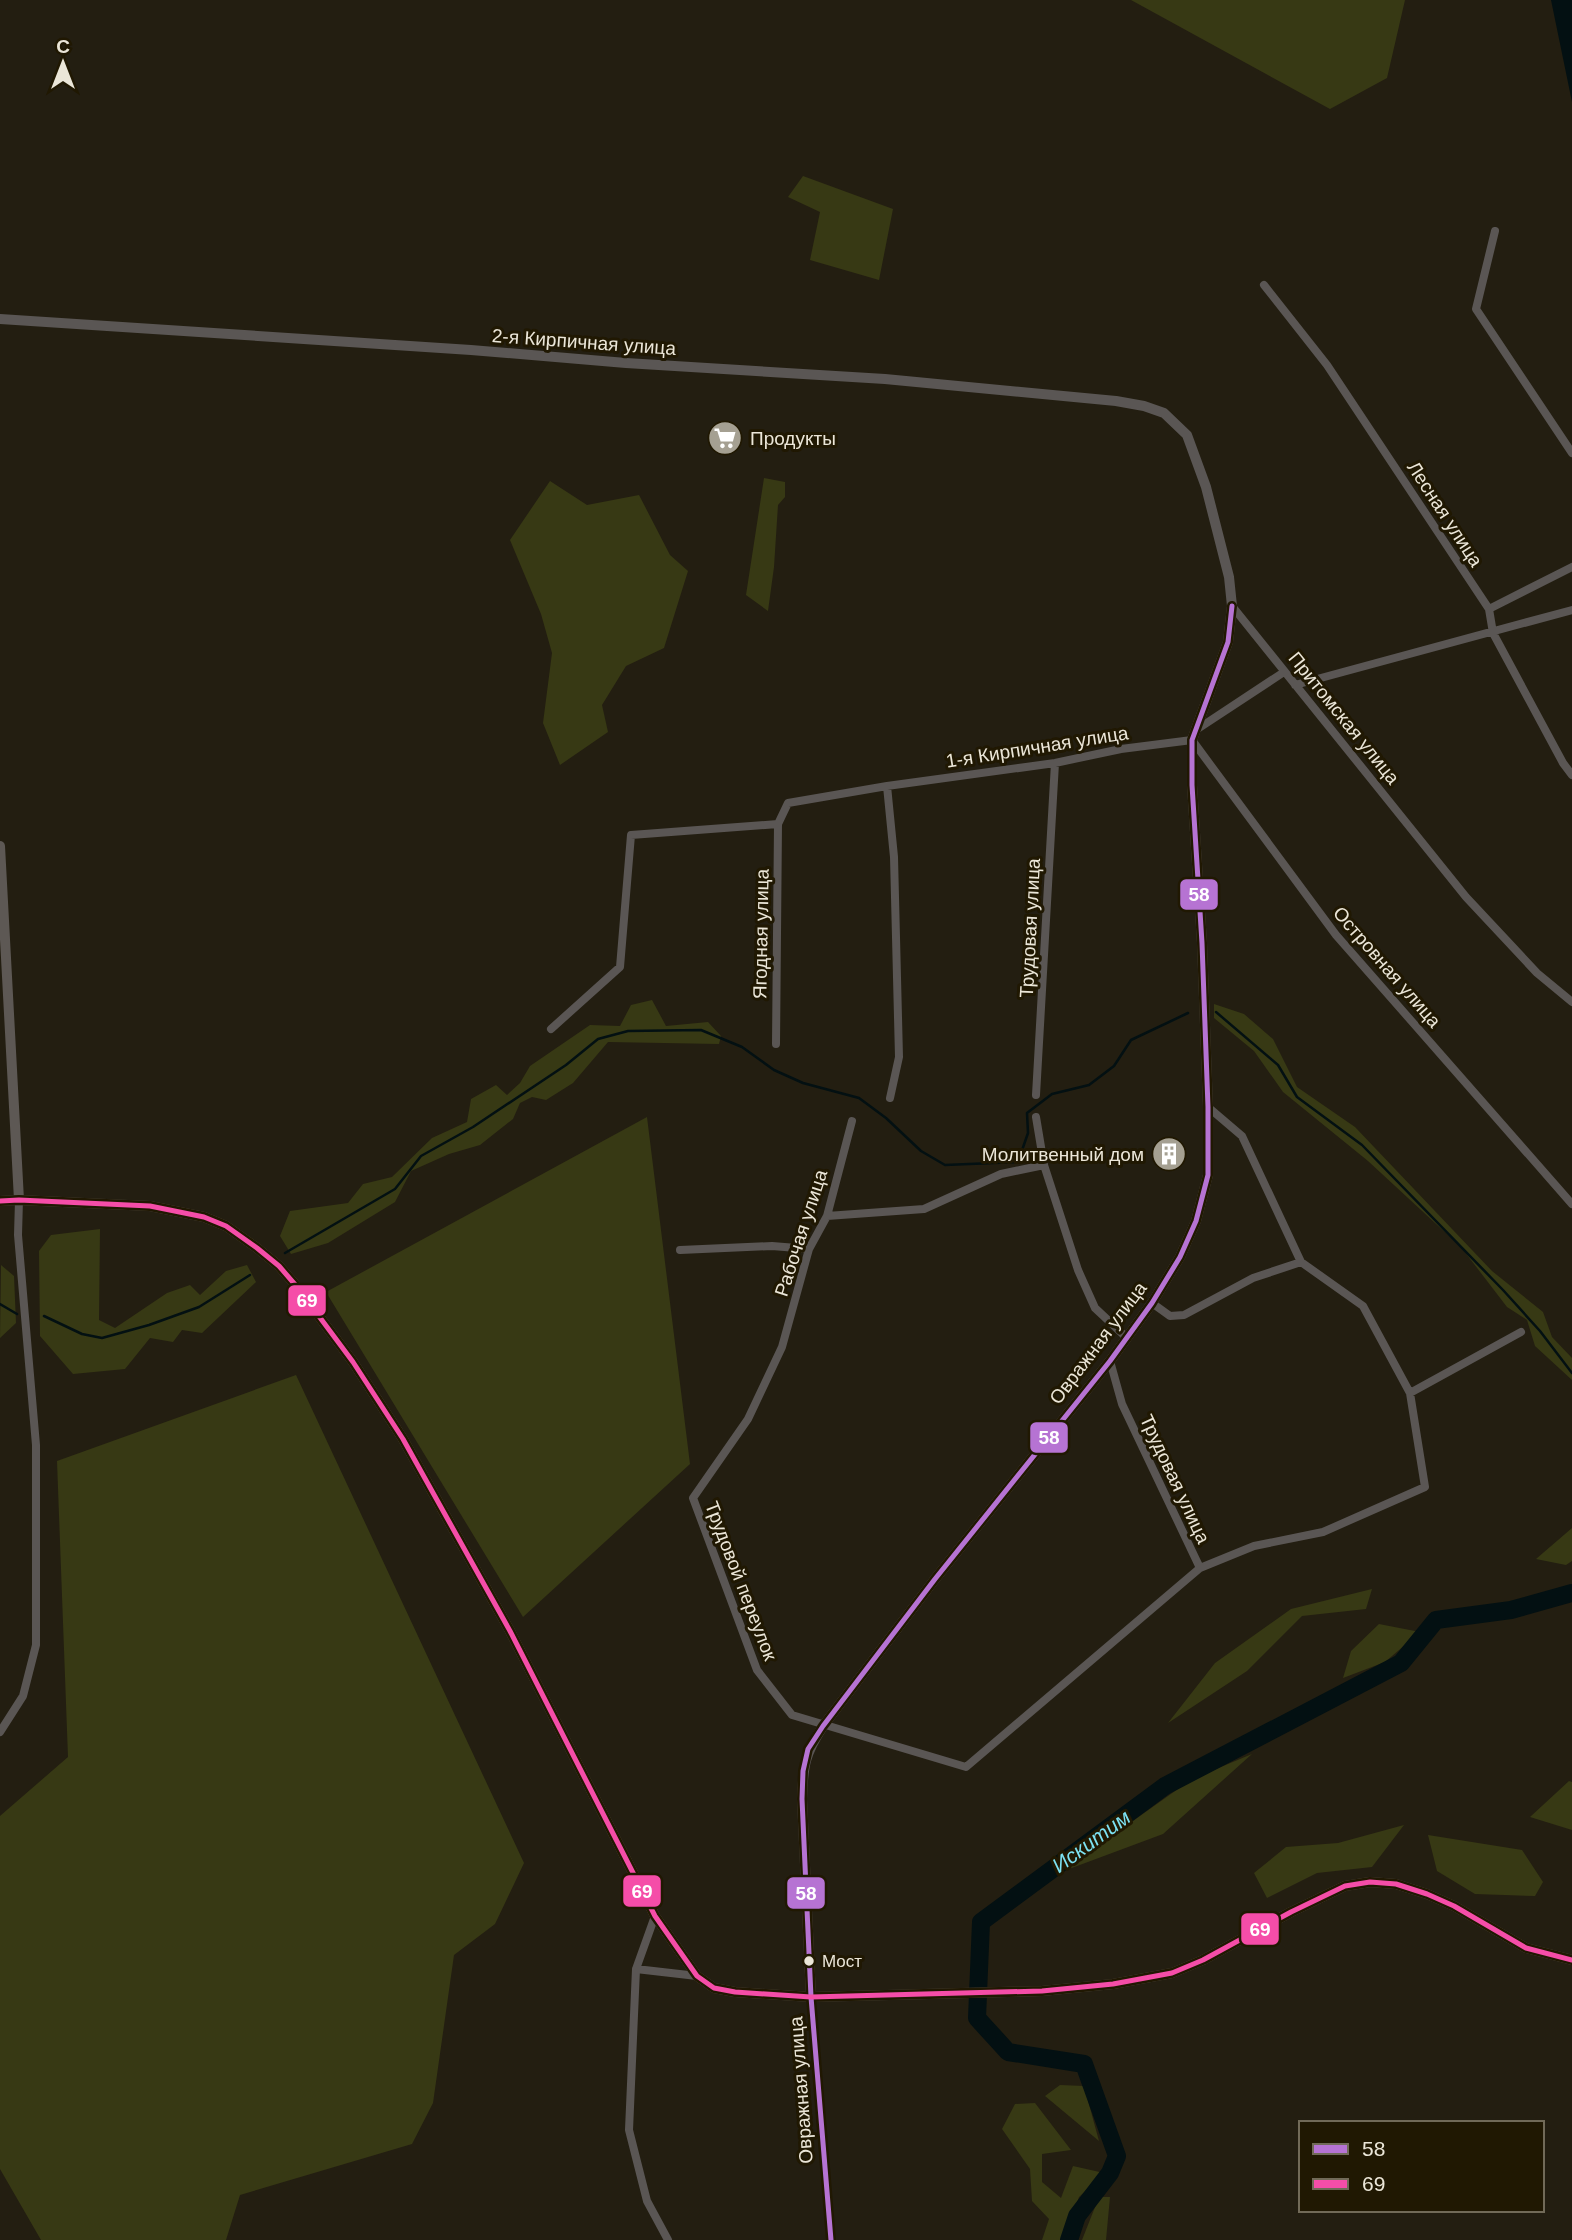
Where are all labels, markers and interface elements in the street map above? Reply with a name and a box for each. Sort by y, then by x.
north arrow [28,28,98,98]
text: С [56,36,70,57]
street label: 2-я Кирпичная улица [491,325,677,359]
supermarket icon: Продукты [706,419,744,457]
place label: Продукты [750,428,836,449]
street label: Лесная улица [1403,457,1487,571]
street label: Притомская улица [1284,648,1404,788]
street label: 1-я Кирпичная улица [944,722,1130,772]
street label: Трудовая улица [1016,857,1044,998]
street label: Ягодная улица [749,868,773,999]
line badge: 58 [1179,878,1219,911]
text: 58 [1188,884,1210,905]
street label: Островная улица [1329,902,1445,1032]
building icon: Молитвенный дом [1150,1135,1188,1173]
place label: Молитвенный дом [982,1144,1144,1165]
street label: Рабочая улица [771,1167,832,1299]
street label: Овражная улица [1045,1277,1151,1408]
line badge: 69 [287,1284,327,1317]
text: 69 [296,1290,318,1311]
street label: Трудовая улица [1136,1411,1214,1547]
line badge: 58 [1029,1421,1069,1454]
text: 58 [1038,1427,1060,1448]
street label: Трудовой переулок [701,1498,781,1664]
water label: Искитим [1048,1805,1134,1877]
line badge: 69 [622,1874,662,1908]
line badge: 58 [786,1876,826,1910]
text: 69 [631,1881,653,1902]
text: 58 [795,1883,817,1904]
line badge: 69 [1240,1912,1280,1946]
text: 69 [1249,1919,1271,1940]
place label: Мост [822,1952,862,1971]
marker: Мост [802,1954,816,1968]
street label: Овражная улица [785,2015,817,2164]
legend [1299,2121,1544,2212]
text: 58 [1362,2137,1385,2160]
text: 69 [1362,2172,1385,2195]

